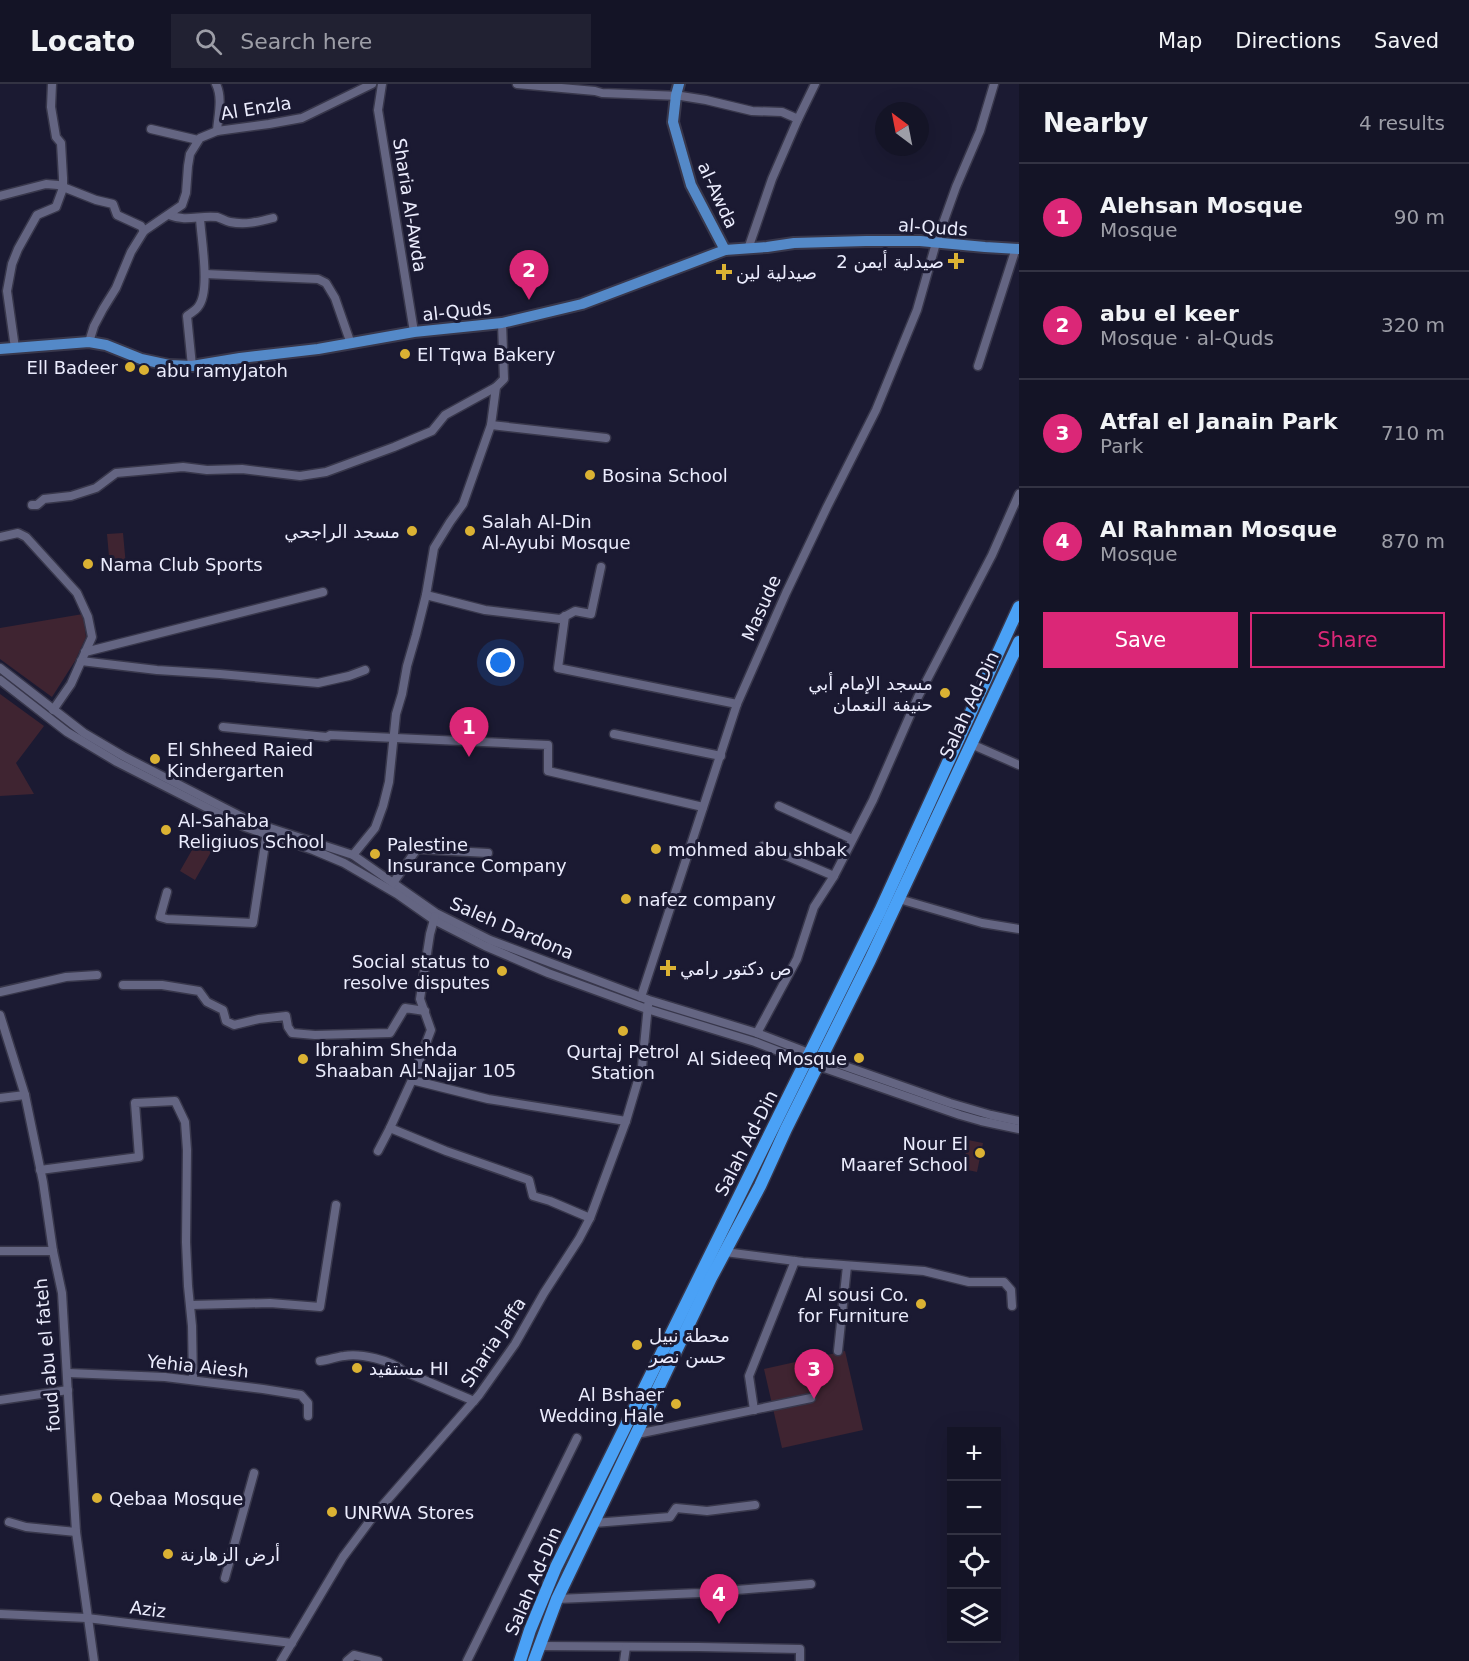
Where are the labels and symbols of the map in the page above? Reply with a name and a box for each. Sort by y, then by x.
street label: Al Enzla [219,92,293,124]
north arrow [875,102,929,156]
street label: Sharia Al-Awda [389,137,431,273]
street label: al-Awda [694,158,742,232]
street label: al-Quds [898,214,968,240]
pin: 2 [510,250,548,300]
place label: صيدلية أيمن 2 [836,250,944,273]
marker: صيدلية أيمن 2 [949,254,963,268]
place label: صيدلية لين [736,262,817,284]
marker: صيدلية لين [717,265,731,279]
street label: al-Quds [421,297,493,325]
place label: El Tqwa Bakery [417,344,556,365]
marker: El Tqwa Bakery [398,347,412,361]
place label: Ell Badeer [27,357,119,378]
marker: Ell Badeer [123,360,137,374]
place label: abu ramyJatoh [156,360,288,381]
marker: abu ramyJatoh [137,363,151,377]
place label: Bosina School [602,465,728,486]
marker: Bosina School [583,468,597,482]
place label: Salah Al-Din Al-Ayubi Mosque [482,511,631,553]
place label: مسجد الراجحي [284,521,400,543]
marker: مسجد الراجحي [405,524,419,538]
marker: Salah Al-Din Al-Ayubi Mosque [463,524,477,538]
place label: Nama Club Sports [100,554,263,575]
marker: Nama Club Sports [81,557,95,571]
street label: Masude [737,572,785,644]
your location [486,648,515,677]
street label: Salah Ad-Din [935,648,1003,762]
place label: مسجد الإمام أبي حنيفة النعمان [808,672,933,715]
marker: مسجد الإمام أبي حنيفة النعمان [938,686,952,700]
pin: 1 [450,708,488,757]
place label: El Shheed Raied Kindergarten [167,739,313,781]
marker: El Shheed Raied Kindergarten [148,752,162,766]
place label: Al-Sahaba Religiuos School [178,810,324,852]
marker: Al-Sahaba Religiuos School [159,823,173,837]
place label: Palestine Insurance Company [387,834,567,876]
place label: mohmed abu shbak [668,839,848,860]
marker: mohmed abu shbak [649,842,663,856]
marker: Palestine Insurance Company [368,847,382,861]
place label: nafez company [638,889,776,910]
street label: Saleh Dardona [447,892,577,964]
marker: nafez company [619,892,633,906]
place label: Social status to resolve disputes [343,951,490,993]
place label: ص دكتور رامي [680,958,792,980]
marker: ص دكتور رامي [661,961,675,975]
marker: Social status to resolve disputes [495,964,509,978]
marker: Qurtaj Petrol Station [616,1024,630,1038]
place label: Ibrahim Shehda Shaaban Al-Najjar 105 [315,1039,516,1081]
place label: Qurtaj Petrol Station [566,1041,680,1083]
place label: Al Sideeq Mosque [687,1048,847,1069]
marker: Al Sideeq Mosque [852,1051,866,1065]
marker: Ibrahim Shehda Shaaban Al-Najjar 105 [296,1052,310,1066]
street label: Salah Ad-Din [710,1087,782,1199]
place label: Nour El Maaref School [841,1133,968,1175]
marker: Nour El Maaref School [973,1146,987,1160]
street label: foud abu el fateh [30,1277,64,1433]
place label: Al sousi Co. for Furniture [798,1284,909,1326]
street label: Sharia Jaffa [456,1293,530,1391]
marker: Al sousi Co. for Furniture [914,1297,928,1311]
place label: محطة نبيل حسن نصر [648,1325,730,1368]
marker: محطة نبيل حسن نصر [630,1338,644,1352]
street label: Yehia Aiesh [145,1350,250,1382]
pin: 3 [794,1350,834,1399]
place label: مستفيد HI [369,1358,449,1379]
marker: مستفيد HI [350,1361,364,1375]
place label: Al Bshaer Wedding Hale [539,1384,665,1426]
marker: Al Bshaer Wedding Hale [669,1397,683,1411]
place label: Qebaa Mosque [109,1488,243,1509]
marker: Qebaa Mosque [90,1491,104,1505]
place label: UNRWA Stores [344,1502,474,1523]
marker: UNRWA Stores [325,1505,339,1519]
street label: Salah Ad-Din [501,1524,565,1638]
place label: أرض الزهارنة [180,1543,280,1566]
marker: أرض الزهارنة [161,1547,175,1561]
pin: 4 [700,1574,738,1624]
street label: Aziz [129,1596,167,1622]

